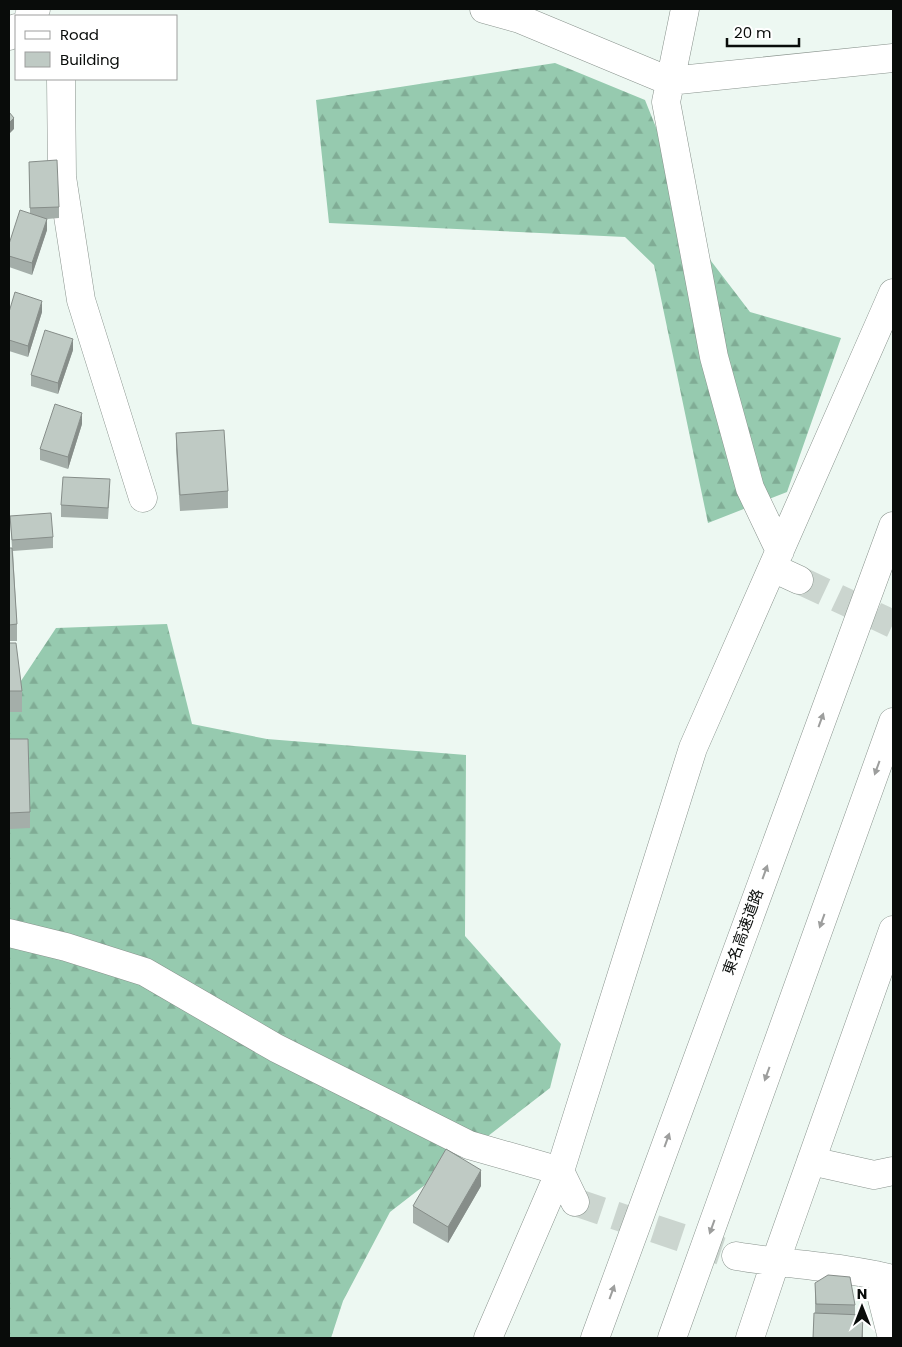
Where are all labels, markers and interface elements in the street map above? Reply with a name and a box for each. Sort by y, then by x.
legend [15,15,178,80]
scale bar [727,15,800,47]
text: 20 m [734,22,772,43]
text: Road [60,24,99,45]
text: Building [60,49,120,70]
one-way arrow [818,712,825,727]
one-way arrow [873,761,881,776]
one-way arrow [761,864,769,879]
street label: 東名高速道路 [717,886,768,978]
one-way arrow [818,914,826,929]
one-way arrow [763,1067,771,1082]
one-way arrow [663,1132,671,1147]
one-way arrow [708,1219,715,1234]
north arrow [837,1282,887,1332]
text: N [857,1284,867,1304]
one-way arrow [609,1285,616,1300]

